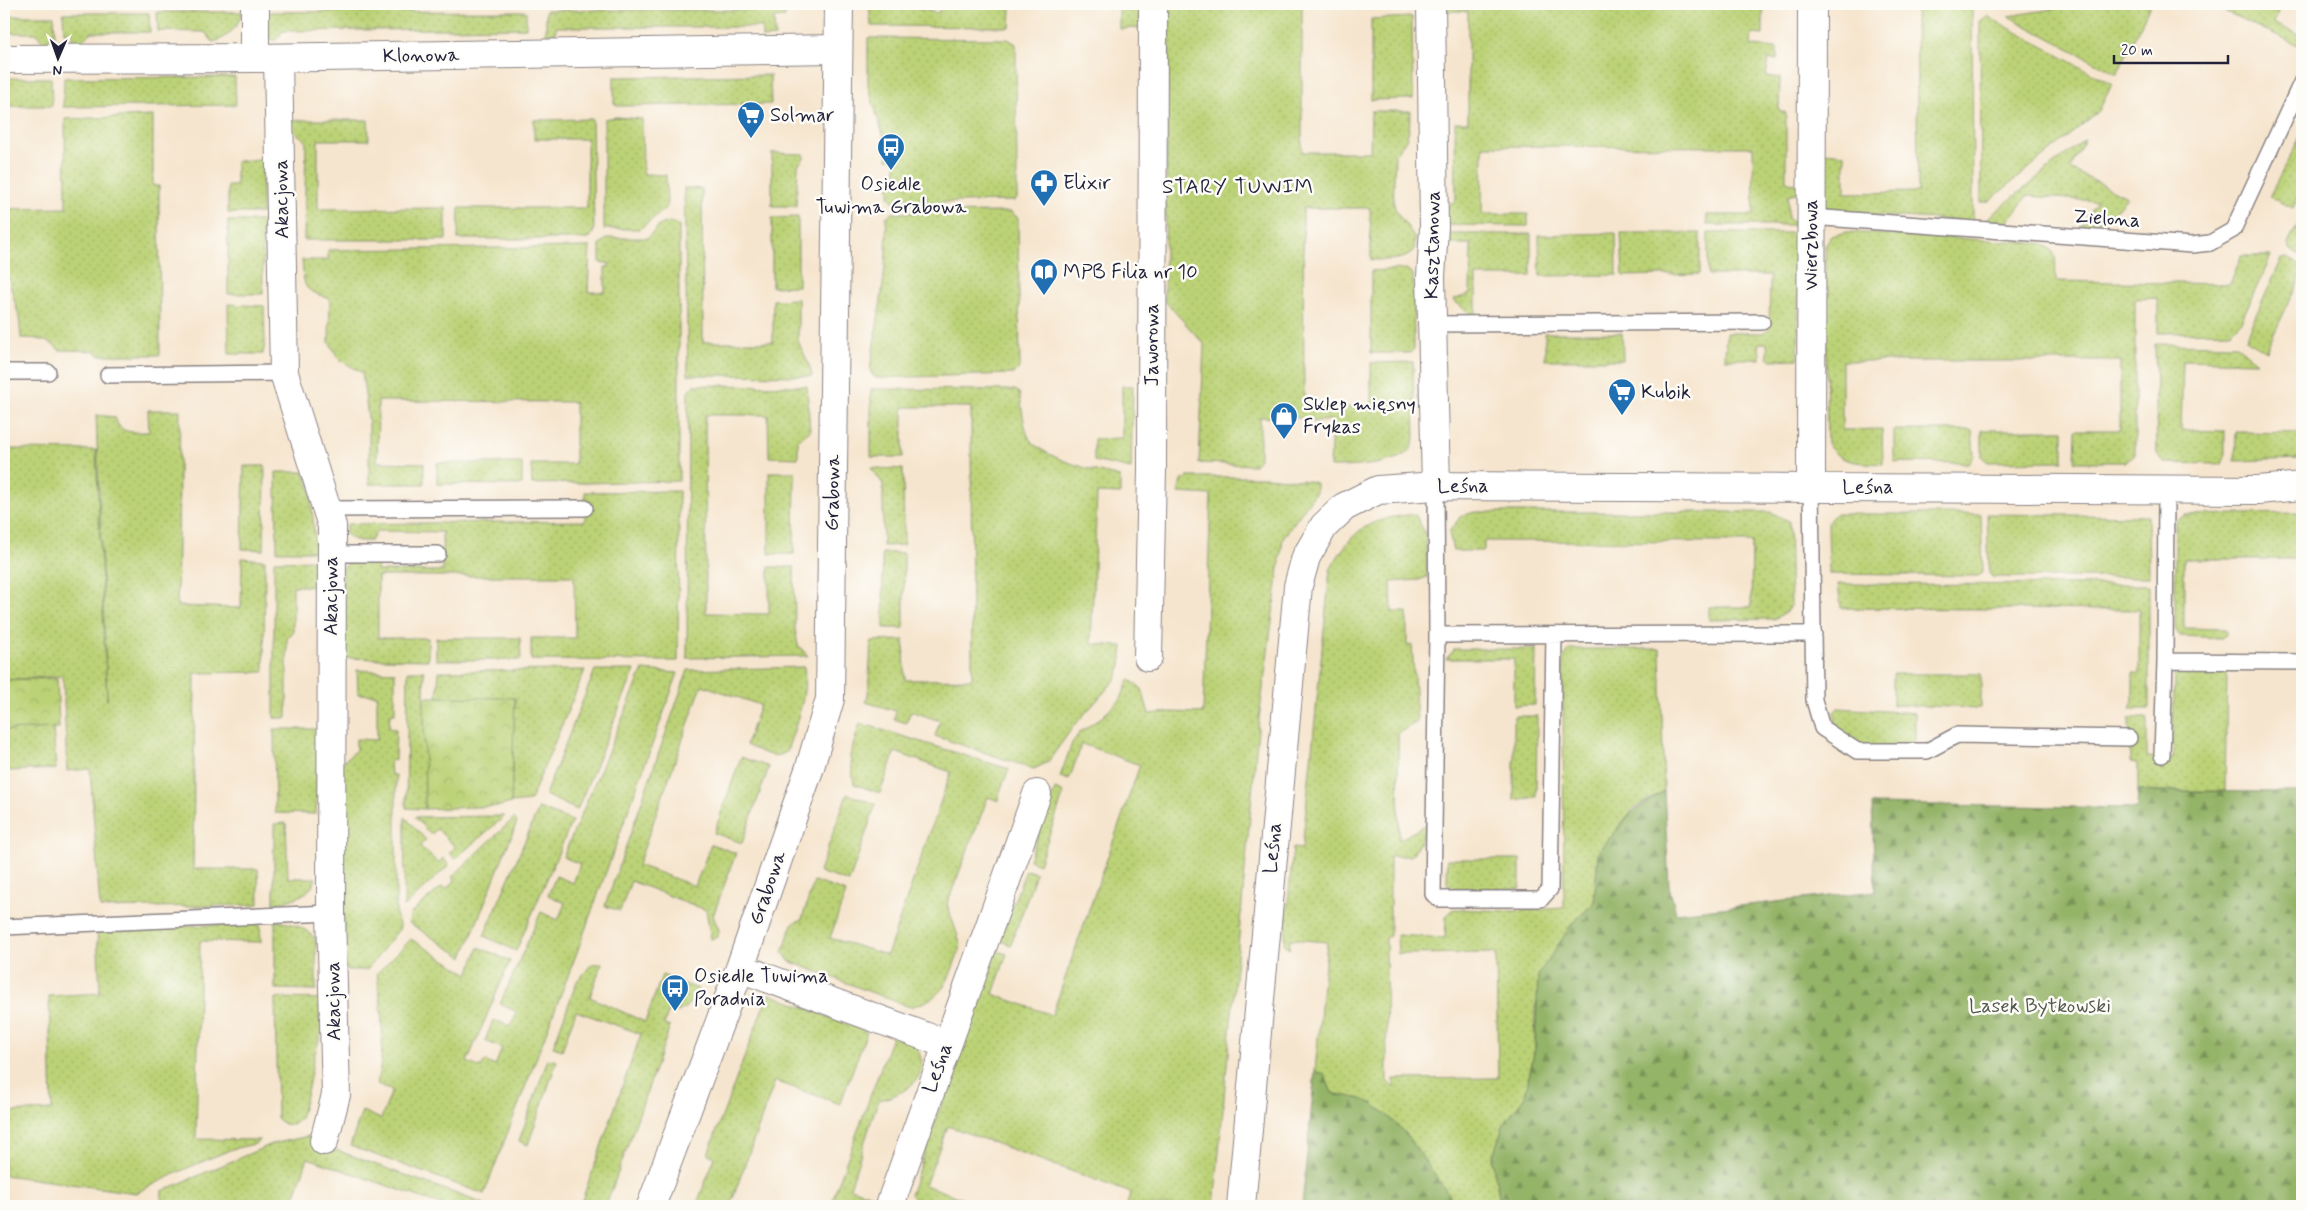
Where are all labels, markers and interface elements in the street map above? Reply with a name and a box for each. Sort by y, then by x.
north arrow [32,32,82,82]
scale bar [2114,32,2227,64]
text: 20 m [2121,41,2153,61]
street label: Klonowa [382,42,461,70]
text: N [53,61,63,79]
supermarket icon: Solmar [736,100,766,139]
place label: Solmar [770,102,834,129]
bus stop icon: Osiedle Tuwima Grabowa [876,132,906,171]
street label: Akacjowa [268,159,296,239]
pharmacy icon: Elixir [1029,168,1059,207]
place label: Elixir [1063,170,1111,197]
place label: Osiedle Tuwima Grabowa [816,171,967,221]
district label: STARY TUWIM [1162,173,1314,201]
street label: Kasztanowa [1419,190,1447,300]
street label: Wierzbowa [1798,200,1825,291]
street label: Zielona [2073,203,2141,235]
library icon: MPB Filia nr 10 [1029,257,1059,296]
place label: MPB Filia nr 10 [1063,259,1198,286]
street label: Jaworowa [1139,303,1166,387]
supermarket icon: Kubik [1607,377,1637,416]
place label: Kubik [1641,379,1691,406]
place label: Sklep mięsny Frykas [1303,391,1416,441]
shop icon: Sklep mięsny Frykas [1269,401,1299,440]
street label: Grabowa [819,454,847,531]
street label: Leśna [1437,473,1489,500]
street label: Leśna [1842,474,1894,501]
street label: Akacjowa [318,556,345,636]
street label: Leśna [1257,821,1289,875]
street label: Grabowa [743,846,794,929]
street label: Akacjowa [320,961,348,1041]
place label: Osiedle Tuwima Poradnia [694,963,828,1013]
bus stop icon: Osiedle Tuwima Poradnia [660,973,690,1012]
park label: Lasek Bytkowski [1969,993,2111,1020]
street label: Leśna [917,1039,959,1097]

